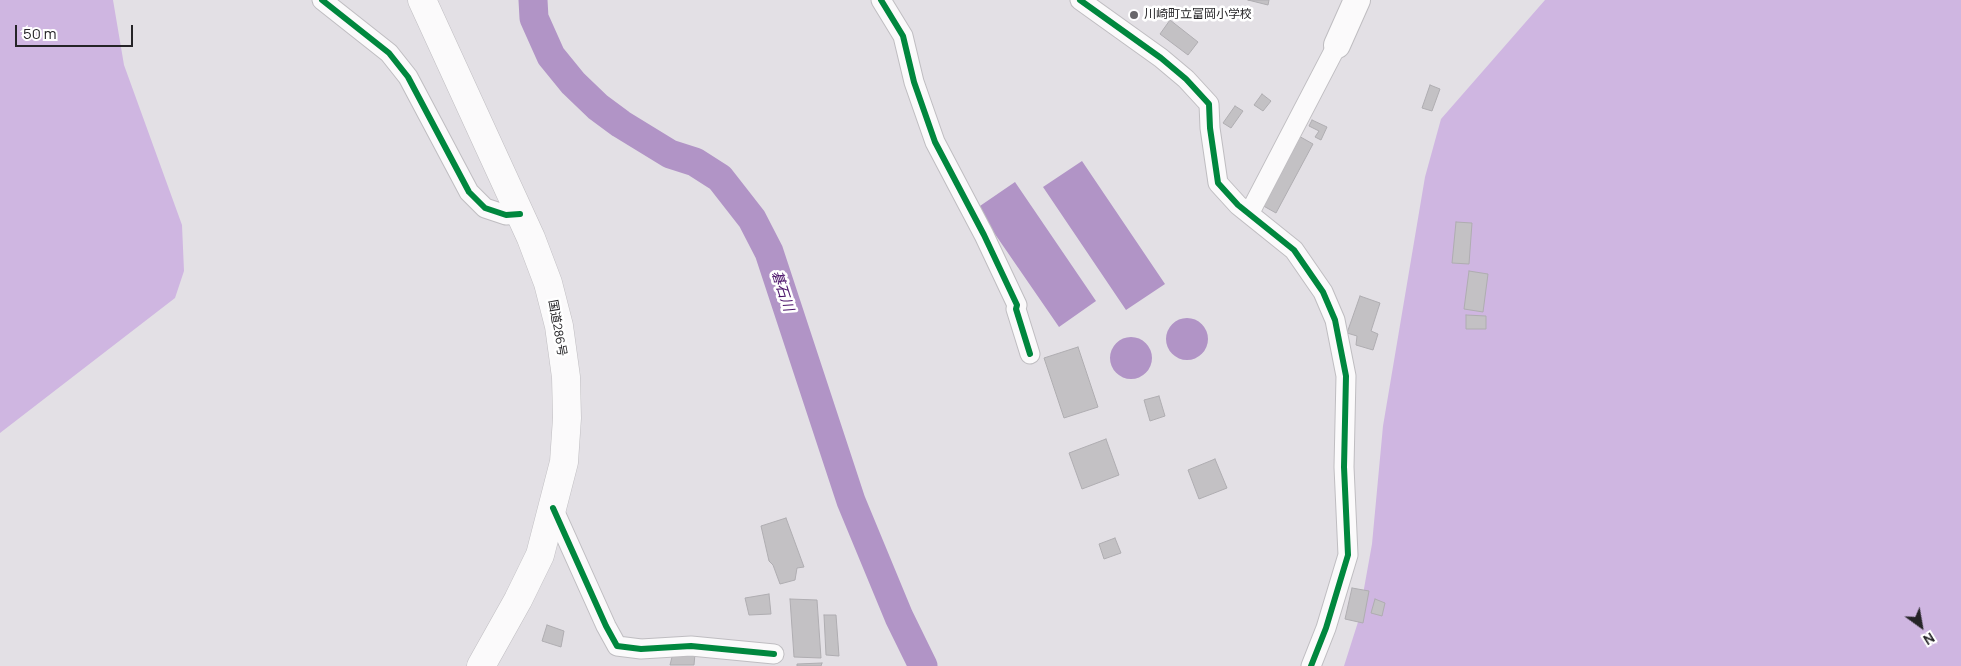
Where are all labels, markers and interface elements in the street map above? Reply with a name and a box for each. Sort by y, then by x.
place label: 川崎町立富岡小学校 [1144,8,1252,22]
marker: 川崎町立富岡小学校 [1128,9,1140,21]
scale bar [18,15,135,47]
text: 50 m [23,23,57,44]
water label: 碁石川 [768,268,796,314]
street label: 国道286号 [545,299,569,357]
north arrow [1896,601,1946,651]
text: N [1920,628,1939,650]

